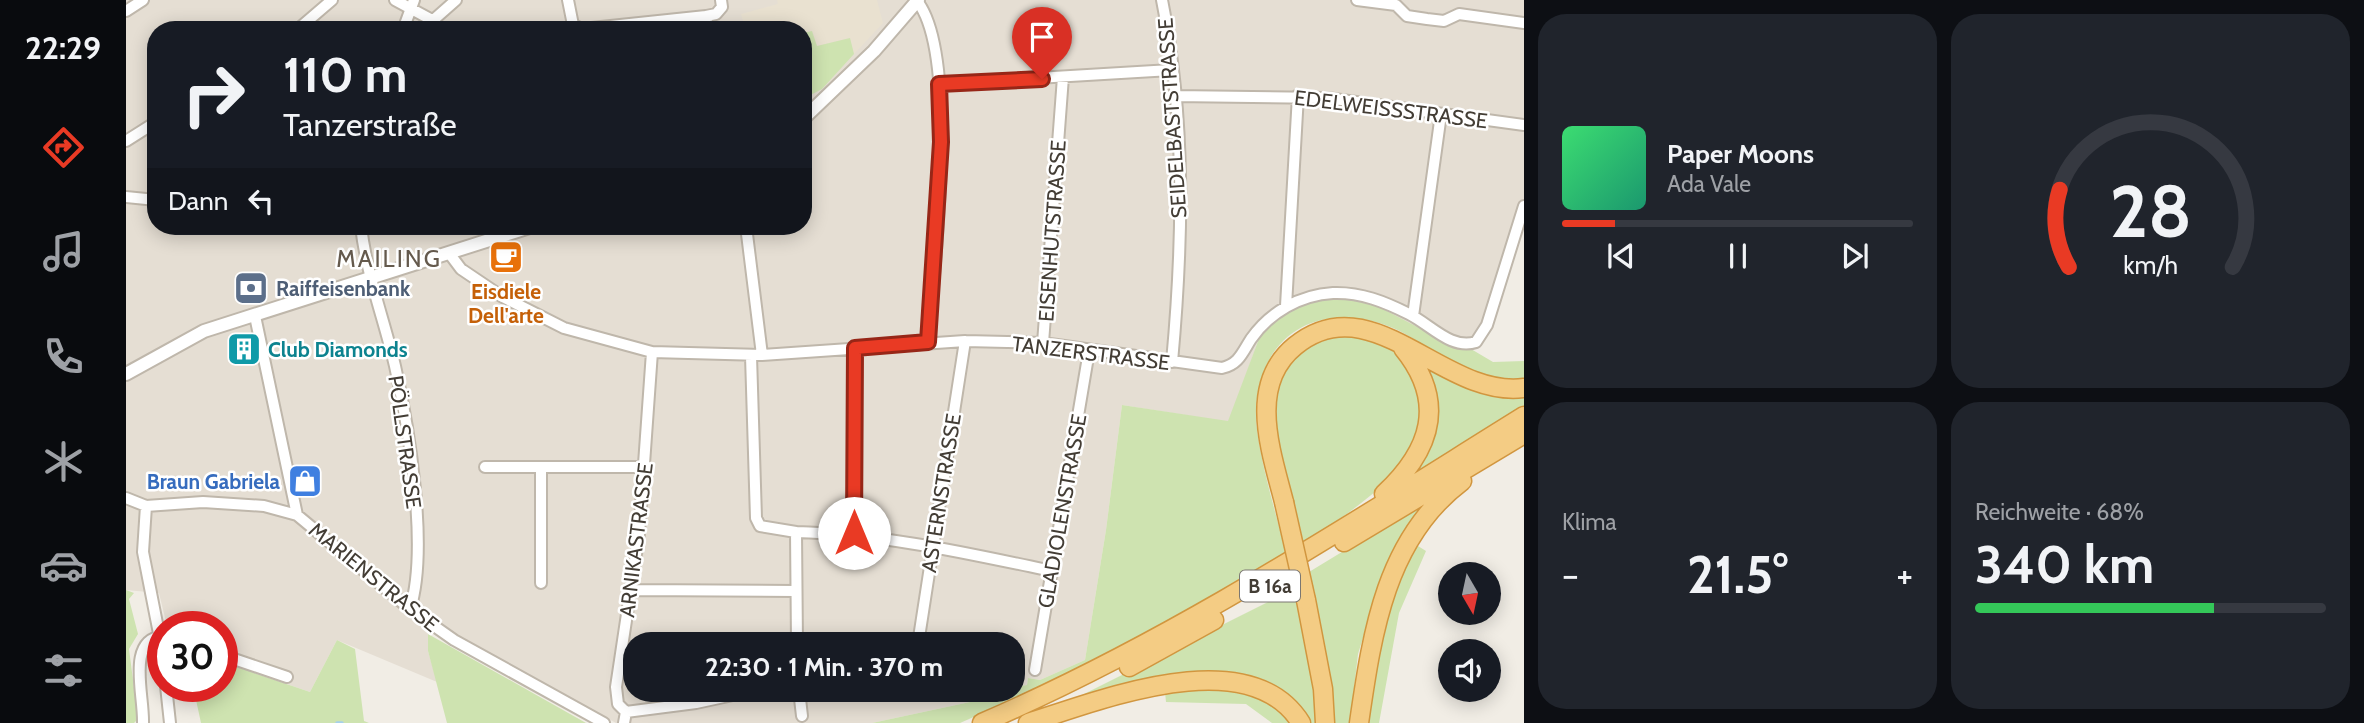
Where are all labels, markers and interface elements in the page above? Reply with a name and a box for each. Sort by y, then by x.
pin [1012,7,1072,79]
street label: SEIDELBASTSTRASSE [1153,17,1191,219]
icon: arrive [1023,18,1061,56]
text: 22:29 [25,28,101,67]
text: 110 m [283,45,407,104]
icon: right [168,49,259,140]
street label: EDELWEISSSTRASSE [1293,85,1489,133]
text: Tanzerstraße [283,105,457,144]
icon: directions [39,123,88,172]
text: Paper Moons [1667,138,1814,170]
street label: EISENHUTSTRASSE [1033,139,1071,323]
text: 28 [2109,167,2192,255]
text: Ada Vale [1667,170,1751,198]
icon: left [242,182,280,220]
text: Dann [168,185,228,217]
icon: music [39,227,88,276]
icon: previous [1602,237,1640,275]
icon: pause [1719,237,1757,275]
icon: next [1836,237,1874,275]
cafe icon: Eisdiele Dell'arte [487,238,525,276]
district label: MAILING [336,244,442,273]
text: km/h [2123,250,2178,280]
bank icon: Raiffeisenbank [232,269,270,307]
place label: Raiffeisenbank [276,276,411,301]
place label: Eisdiele Dell'arte [468,279,544,328]
building icon: Club Diamonds [225,330,263,368]
street label: TANZERSTRASSE [1011,331,1171,375]
icon: phone [39,332,88,381]
place label: Club Diamonds [268,337,408,362]
street label: PÖLLSTRASSE [383,374,427,510]
street label: ASTERNSTRASSE [916,412,966,574]
street label: GLADIOLENSTRASSE [1033,412,1091,610]
icon: climate [39,437,88,486]
street label: ARNIKASTRASSE [614,461,658,619]
shop icon: Braun Gabriela [286,462,324,500]
place label: Braun Gabriela [147,469,281,494]
position arrow [817,496,891,570]
text: Reichweite · 68% [1975,498,2144,526]
text: Klima [1562,508,1617,536]
street label: MARIENSTRASSE [304,517,444,637]
text: 340 km [1975,533,2154,596]
icon: car [39,541,88,590]
text: 21.5° [1687,543,1788,606]
text: − [1562,551,1579,598]
text: + [1896,551,1913,598]
north arrow [1438,562,1502,625]
map controls [1438,562,1501,702]
road number: B 16a [1240,570,1300,601]
speed limit sign: 30 [147,611,238,702]
button: sound [1438,639,1501,702]
icon: filters [39,646,88,695]
text: 22:30 · 1 Min. · 370 m [705,651,943,683]

